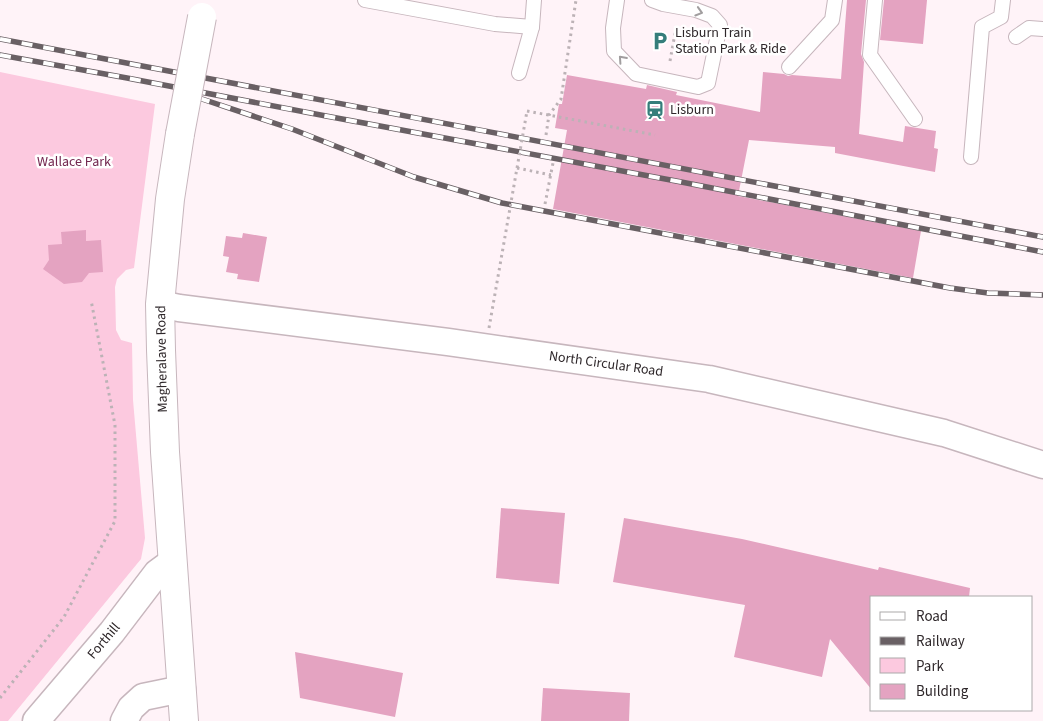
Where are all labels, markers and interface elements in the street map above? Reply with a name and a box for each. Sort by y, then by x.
one-way arrow [694,6,703,16]
place label: Lisburn Train Station Park & Ride [675,23,786,59]
parking icon: Lisburn Train Station Park & Ride [649,30,671,52]
one-way arrow [619,56,628,65]
station icon: Lisburn [644,99,666,121]
place label: Lisburn [670,100,714,120]
park label: Wallace Park [37,152,111,172]
street label: Magheralave Road [151,305,173,413]
street label: North Circular Road [548,346,664,382]
legend [870,596,1033,711]
text: Road [916,606,948,627]
street label: Forthill [83,618,125,664]
text: Railway [916,631,965,652]
text: Park [916,656,945,677]
text: Building [916,681,969,702]

